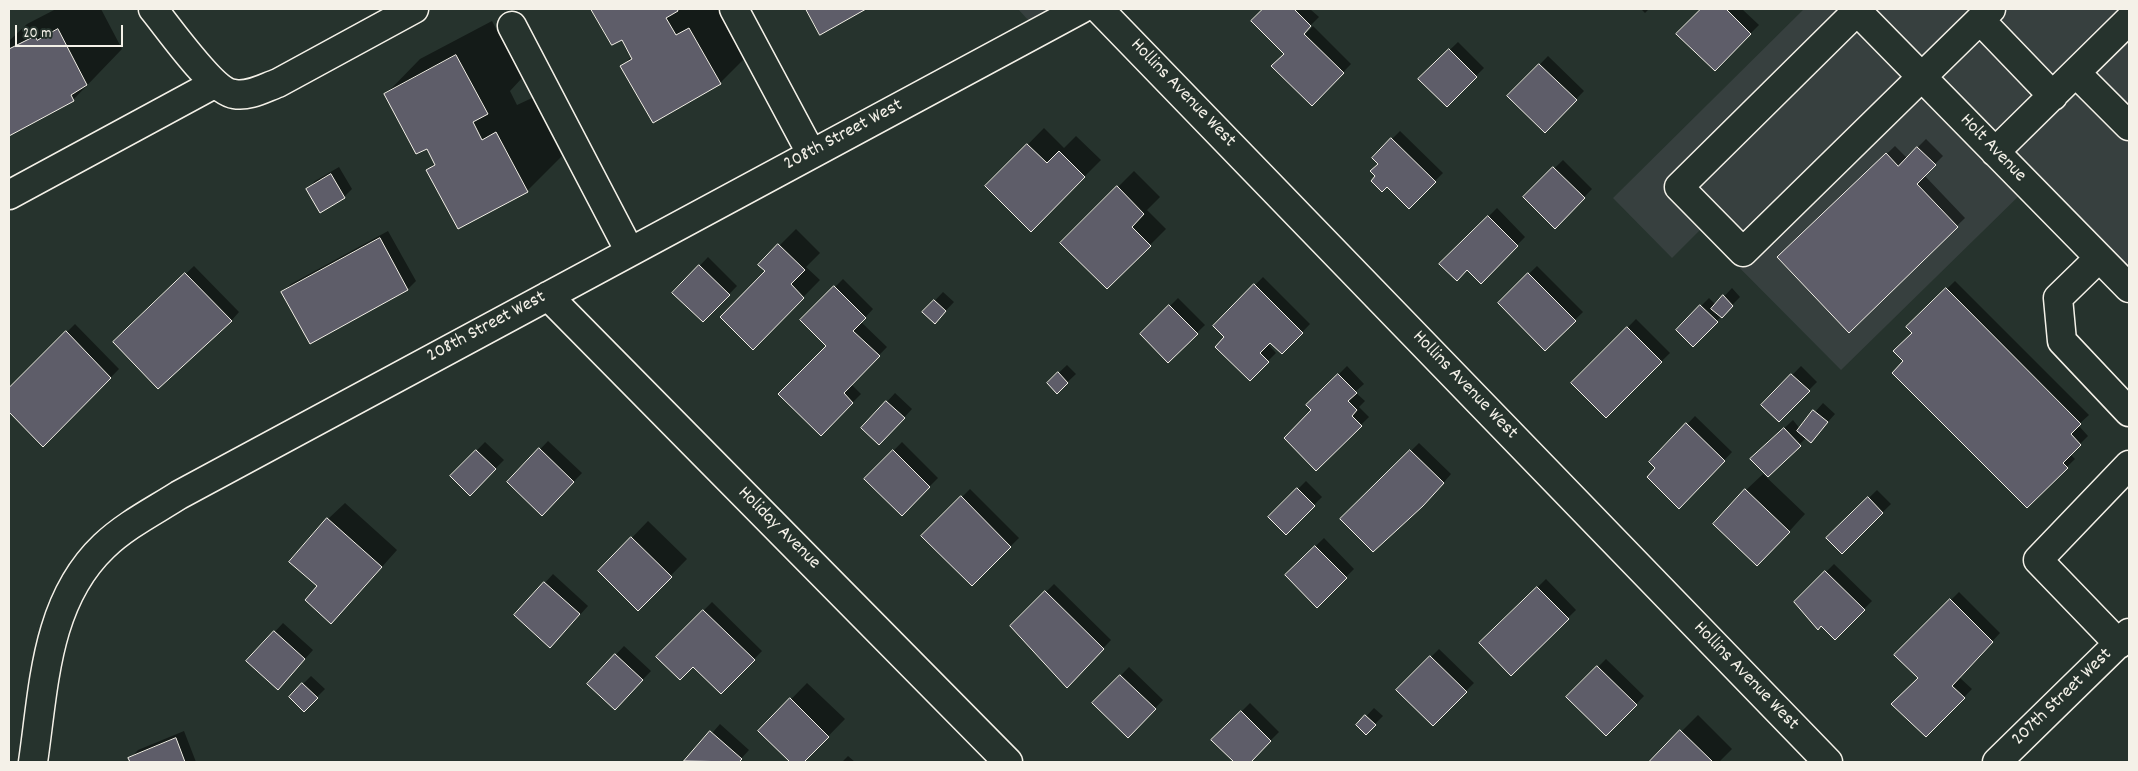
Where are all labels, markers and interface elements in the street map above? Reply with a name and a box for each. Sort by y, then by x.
scale bar [18,15,125,47]
text: 20 m [23,23,51,45]
street label: Hollins Avenue West [1124,35,1240,153]
street label: 208th Street West [781,95,907,177]
street label: Holt Avenue [1954,110,2030,188]
street label: 208th Street West [424,287,550,369]
street label: Hollins Avenue West [1406,327,1522,445]
street label: Holiday Avenue [732,483,824,575]
street label: Hollins Avenue West [1687,618,1803,736]
street label: 207th Street West [2008,644,2118,752]

